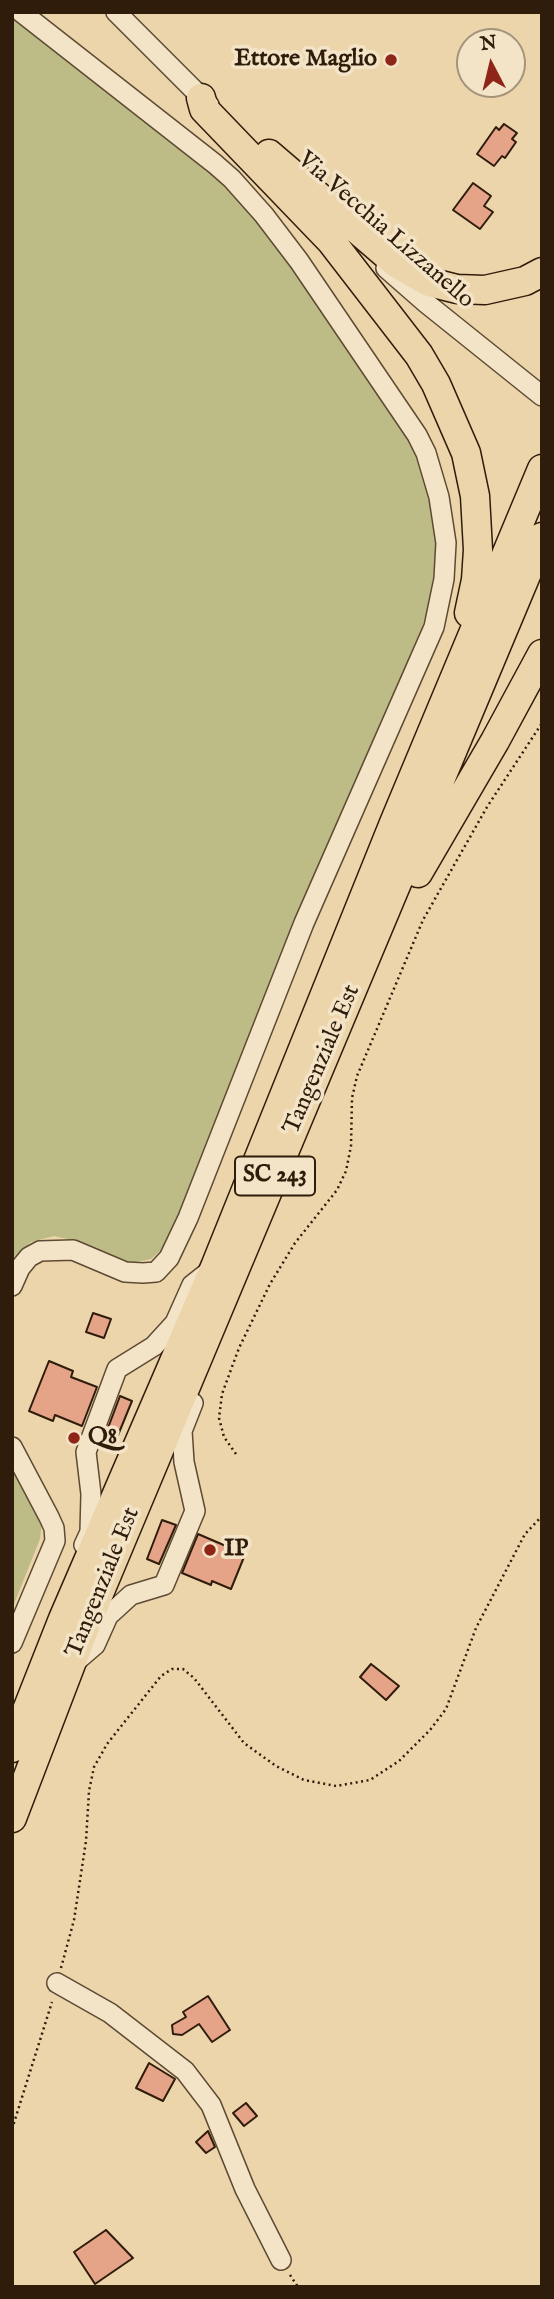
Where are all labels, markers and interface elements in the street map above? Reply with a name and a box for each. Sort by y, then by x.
north arrow [456,28,526,98]
text: N [479,31,498,57]
place label: Ettore Maglio [234,46,377,74]
marker: Ettore Maglio [383,52,399,68]
street label: Via Vecchia Lizzanello [291,147,479,315]
street label: Tangenziale Est [279,981,367,1139]
road number: SC 243 [235,1156,315,1196]
place label: Q8 [88,1424,117,1452]
marker: Q8 [66,1430,82,1446]
street label: Tangenziale Est [61,1504,147,1662]
place label: IP [224,1536,248,1564]
marker: IP [202,1542,218,1558]

